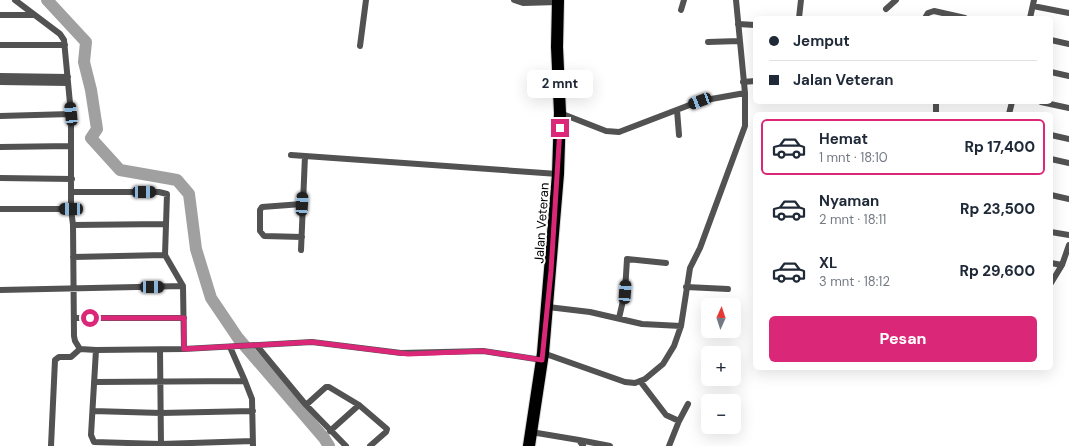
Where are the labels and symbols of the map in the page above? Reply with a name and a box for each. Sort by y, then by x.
callout: 2 mnt [527,70,593,98]
car [687,91,713,111]
car [64,101,78,127]
route end [551,119,569,137]
street label: Jalan Veteran [530,182,553,264]
car [132,186,156,198]
car [295,192,309,216]
car [59,203,83,215]
car [618,280,632,304]
car [140,281,164,293]
north arrow [701,298,741,338]
route start [81,309,99,327]

